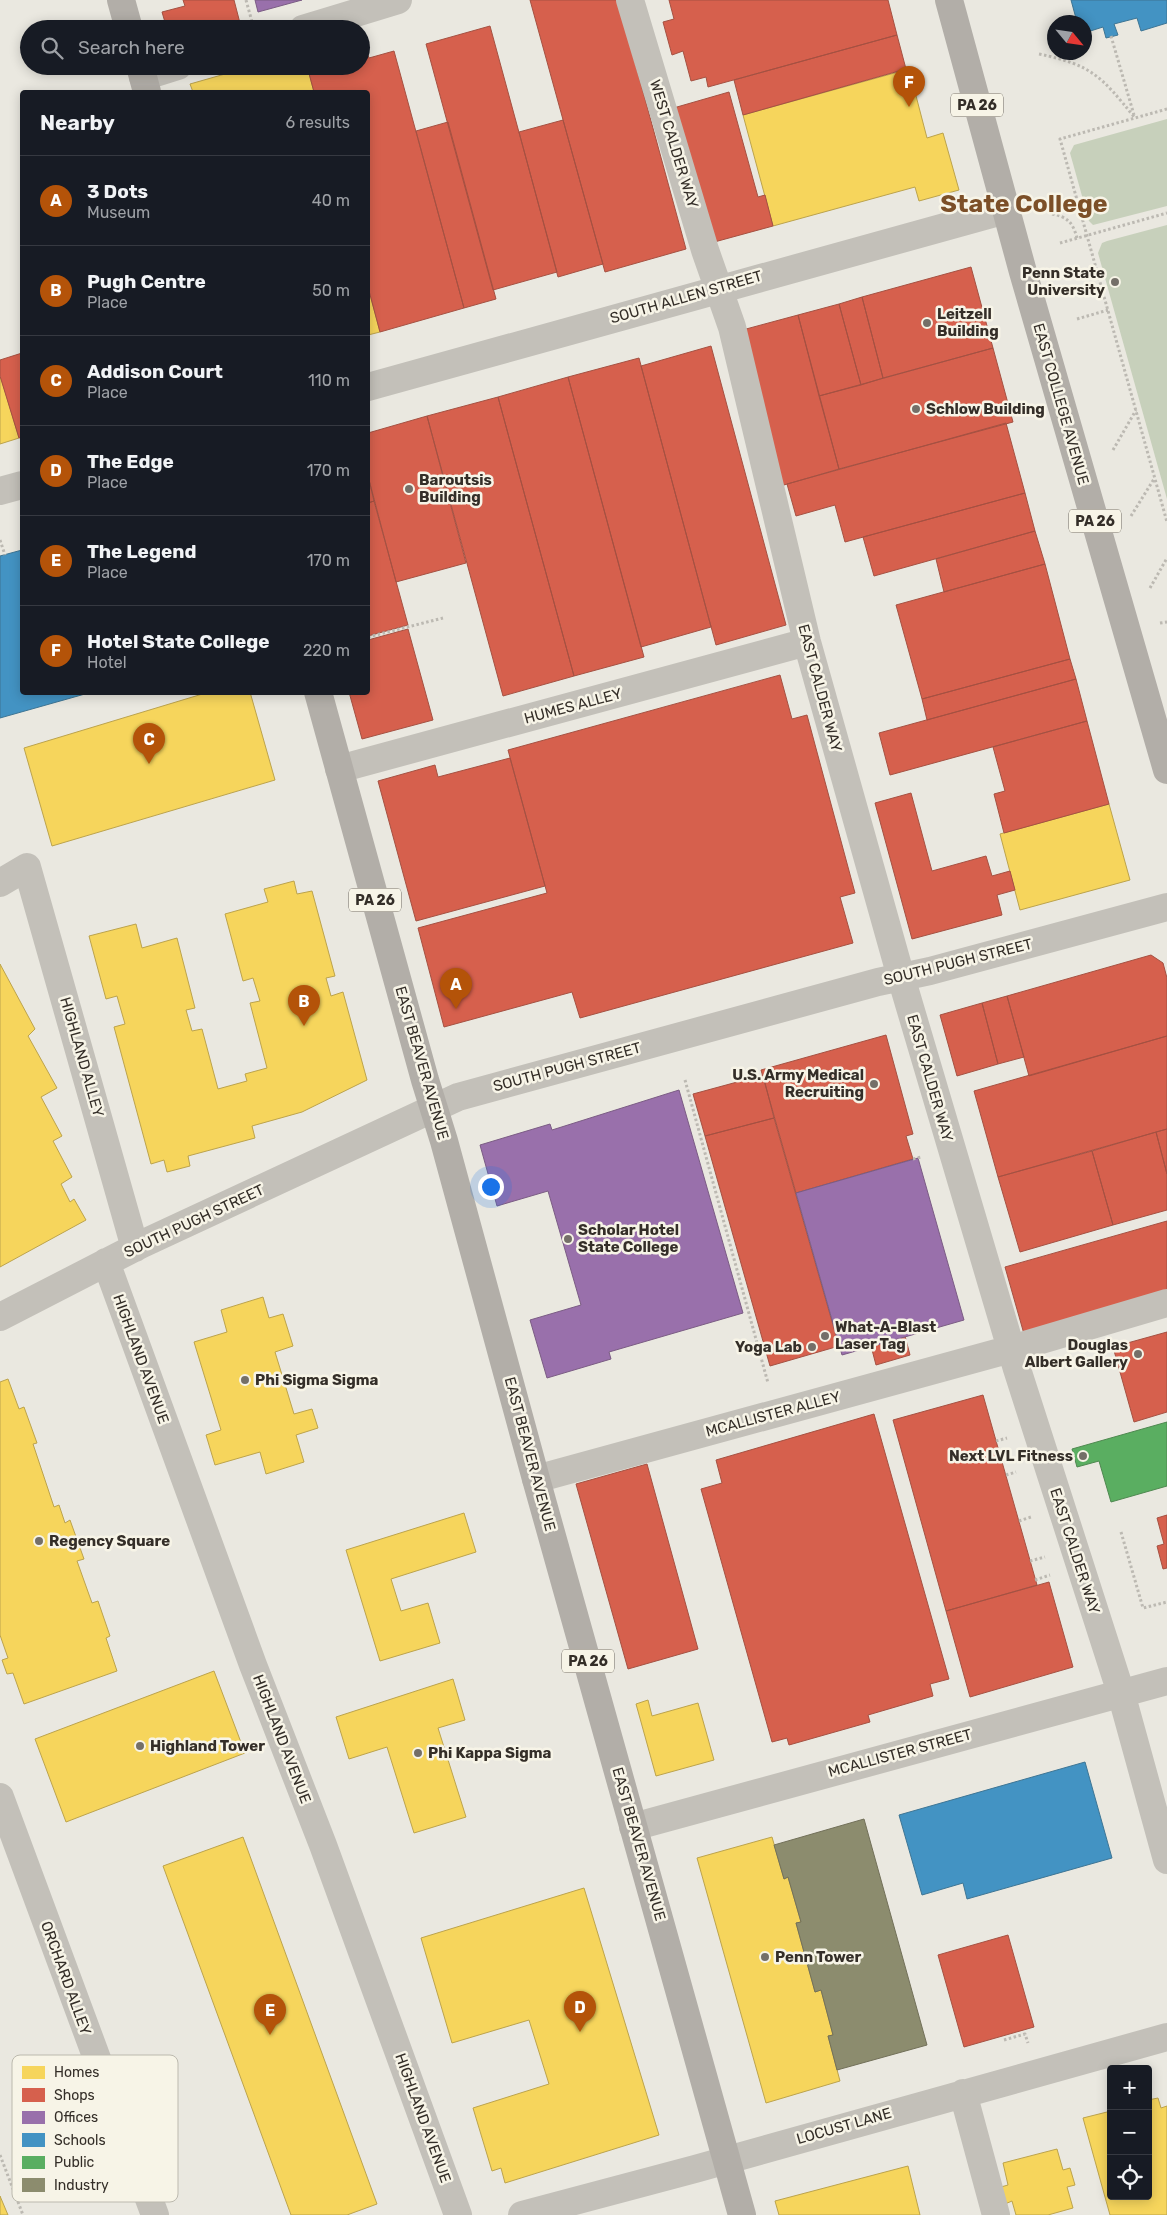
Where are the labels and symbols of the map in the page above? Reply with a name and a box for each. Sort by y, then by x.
north arrow [1047,15,1092,60]
pin: F [893,66,925,107]
street label: WEST CALDER WAY [646,77,702,211]
road number: PA 26 [951,94,1003,116]
district label: State College [940,189,1108,218]
place label: Penn State University [1022,264,1105,299]
street label: SOUTH ALLEN STREET [608,267,764,327]
marker: Penn State University [1109,276,1121,288]
place label: Leitzell Building [937,305,999,340]
marker: Leitzell Building [921,317,933,329]
street label: EAST COLLEGE AVENUE [1029,321,1093,487]
place label: Schlow Building [926,400,1045,418]
marker: Schlow Building [910,403,922,415]
place label: Baroutsis Building [419,471,492,506]
marker: Baroutsis Building [403,483,415,495]
road number: PA 26 [1069,510,1121,532]
street label: EAST CALDER WAY [794,622,846,754]
street label: HUMES ALLEY [522,684,624,728]
pin: C [133,723,165,764]
road number: PA 26 [349,888,401,912]
street label: SOUTH PUGH STREET [882,935,1034,989]
pin: A [440,968,472,1009]
street label: EAST BEAVER AVENUE [391,984,453,1142]
pin: B [288,985,320,1026]
street label: HIGHLAND ALLEY [56,995,108,1119]
street label: EAST CALDER WAY [903,1012,957,1144]
street label: SOUTH PUGH STREET [491,1039,643,1095]
place label: U.S. Army Medical Recruiting [732,1066,864,1101]
marker: U.S. Army Medical Recruiting [868,1078,880,1090]
your location [478,1174,504,1200]
street label: SOUTH PUGH STREET [121,1181,267,1261]
place label: Scholar Hotel State College [578,1221,679,1256]
marker: Scholar Hotel State College [562,1233,574,1245]
street label: HIGHLAND AVENUE [109,1292,173,1426]
place label: What-A-Blast Laser Tag [835,1318,936,1353]
marker: What-A-Blast Laser Tag [819,1330,831,1342]
place label: Douglas Albert Gallery [1025,1336,1128,1371]
place label: Yoga Lab [735,1338,802,1356]
marker: Yoga Lab [806,1341,818,1353]
marker: Douglas Albert Gallery [1132,1348,1144,1360]
place label: Phi Sigma Sigma [255,1371,378,1389]
marker: Phi Sigma Sigma [239,1374,251,1386]
street label: EAST BEAVER AVENUE [501,1375,559,1533]
street label: MCALLISTER ALLEY [704,1387,843,1441]
place label: Next LVL Fitness [949,1447,1073,1465]
marker: Next LVL Fitness [1077,1450,1089,1462]
street label: EAST CALDER WAY [1046,1486,1104,1617]
place label: Regency Square [49,1532,170,1550]
marker: Regency Square [33,1535,45,1547]
road number: PA 26 [562,1650,614,1672]
street label: HIGHLAND AVENUE [249,1672,315,1806]
street label: MCALLISTER STREET [826,1725,974,1781]
place label: Highland Tower [150,1737,265,1755]
marker: Highland Tower [134,1740,146,1752]
place label: Phi Kappa Sigma [428,1744,552,1762]
marker: Phi Kappa Sigma [412,1747,424,1759]
street label: EAST BEAVER AVENUE [608,1765,670,1923]
street label: ORCHARD ALLEY [37,1919,95,2038]
place label: Penn Tower [775,1948,861,1966]
marker: Penn Tower [759,1951,771,1963]
pin: D [564,1991,596,2032]
pin: E [254,1994,286,2035]
street label: HIGHLAND AVENUE [391,2051,455,2185]
legend [12,2055,178,2202]
text: Homes [54,2064,99,2081]
text: Shops [54,2087,95,2104]
street label: LOCUST LANE [794,2104,894,2148]
text: Offices [54,2109,98,2126]
text: Schools [54,2132,106,2149]
text: Public [54,2154,95,2171]
text: Industry [54,2177,109,2194]

